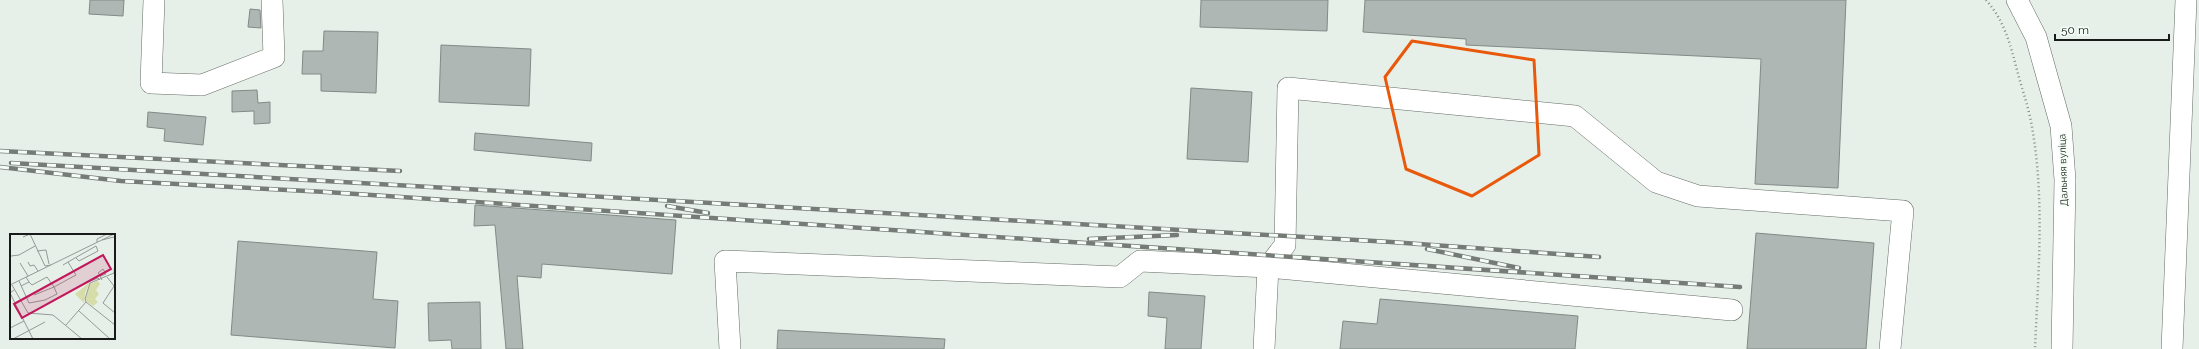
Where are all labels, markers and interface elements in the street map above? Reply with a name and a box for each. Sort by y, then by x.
scale bar [2055,16,2169,42]
text: 50 m [2061,23,2089,37]
street label: Дальняя вуліца [2056,134,2070,206]
inset map [10,234,115,339]

